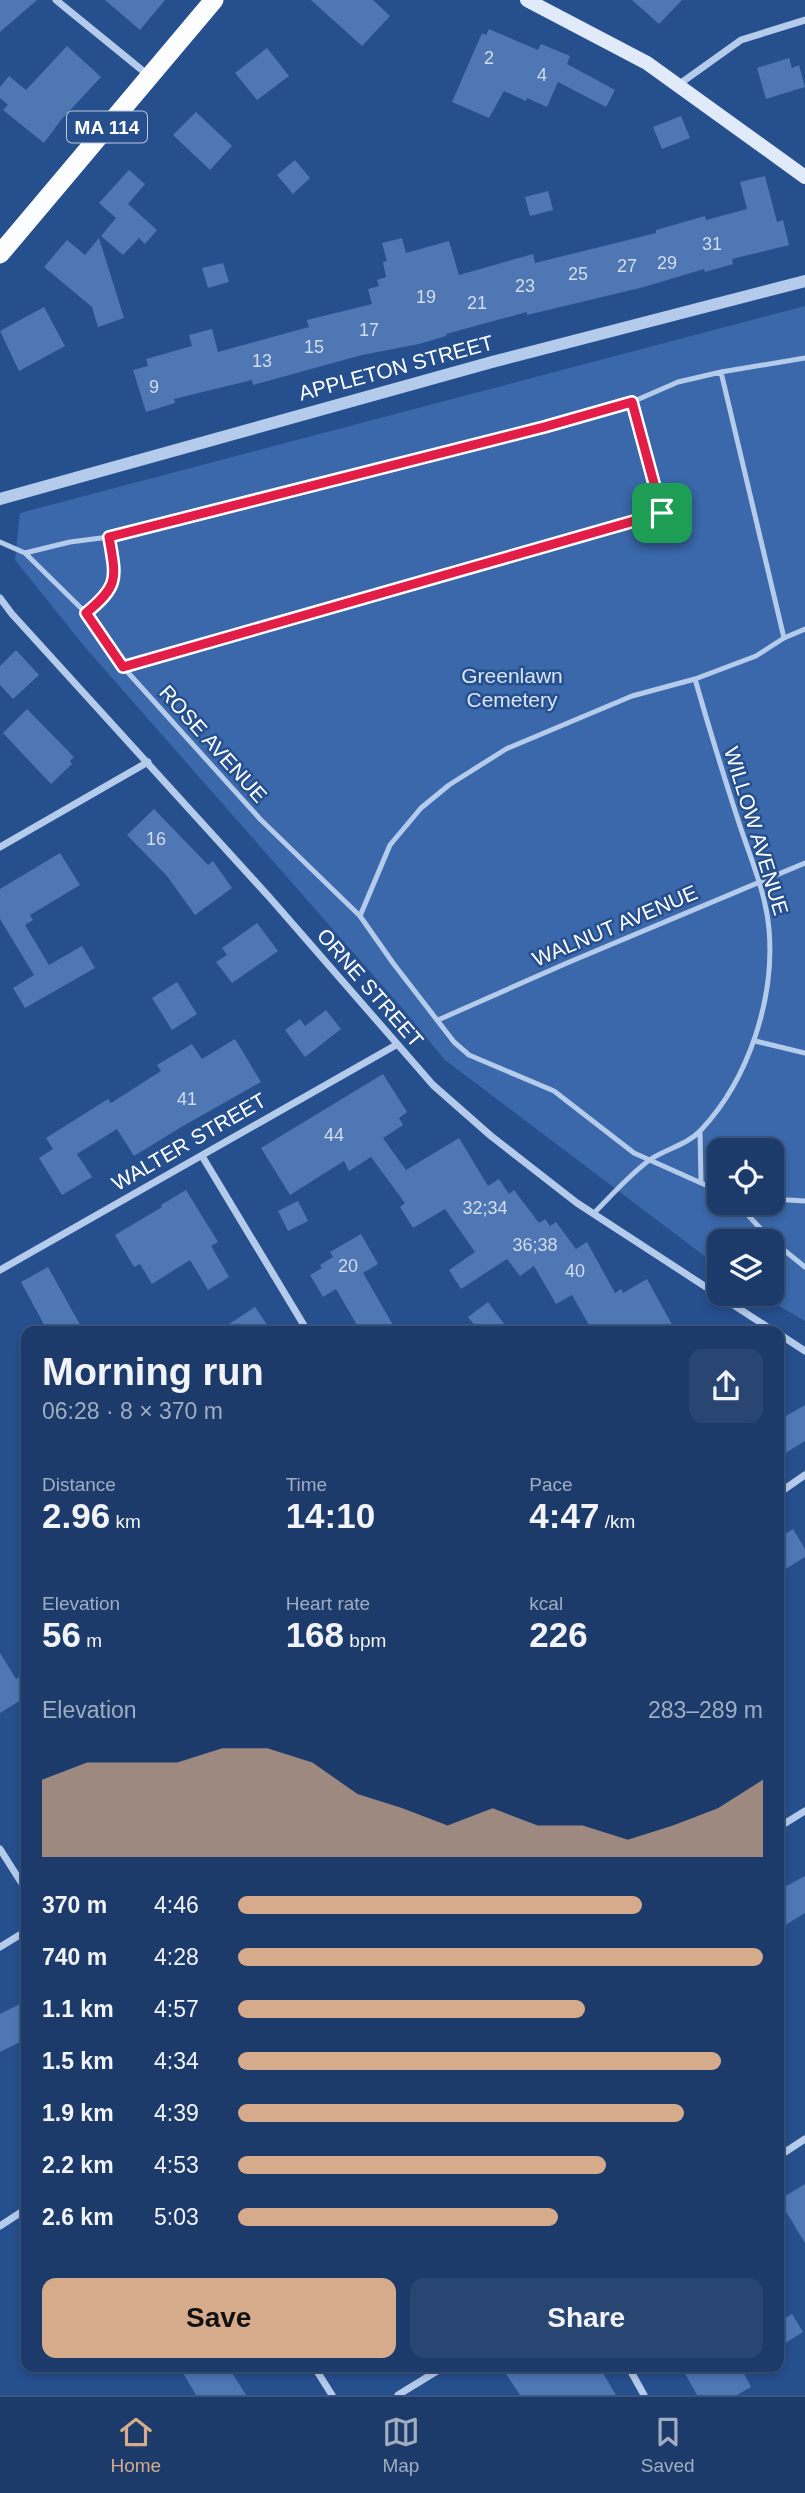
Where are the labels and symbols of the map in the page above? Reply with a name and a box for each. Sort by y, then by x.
house number: 2 [484,48,494,68]
house number: 4 [537,65,547,85]
road number: MA 114 [67,111,147,142]
house number: 31 [702,234,722,254]
house number: 29 [657,253,677,273]
house number: 27 [617,256,637,276]
house number: 25 [568,264,588,284]
house number: 23 [515,276,535,296]
house number: 19 [416,287,436,307]
house number: 21 [467,293,487,313]
house number: 17 [359,320,379,340]
street label: APPLETON STREET [296,330,496,405]
house number: 15 [304,337,324,357]
house number: 13 [252,351,272,371]
house number: 9 [149,377,159,397]
pin [632,483,692,543]
park label: Greenlawn Cemetery [461,664,563,711]
street label: ROSE AVENUE [155,681,272,807]
street label: WILLOW AVENUE [720,744,793,918]
house number: 16 [146,829,166,849]
street label: WALNUT AVENUE [529,880,701,971]
street label: ORNE STREET [313,924,428,1052]
street label: WALTER STREET [108,1088,270,1195]
house number: 41 [177,1089,197,1109]
house number: 44 [324,1125,344,1145]
house number: 32;34 [462,1198,508,1218]
house number: 36;38 [512,1235,558,1255]
house number: 20 [338,1256,358,1276]
house number: 40 [565,1261,585,1281]

